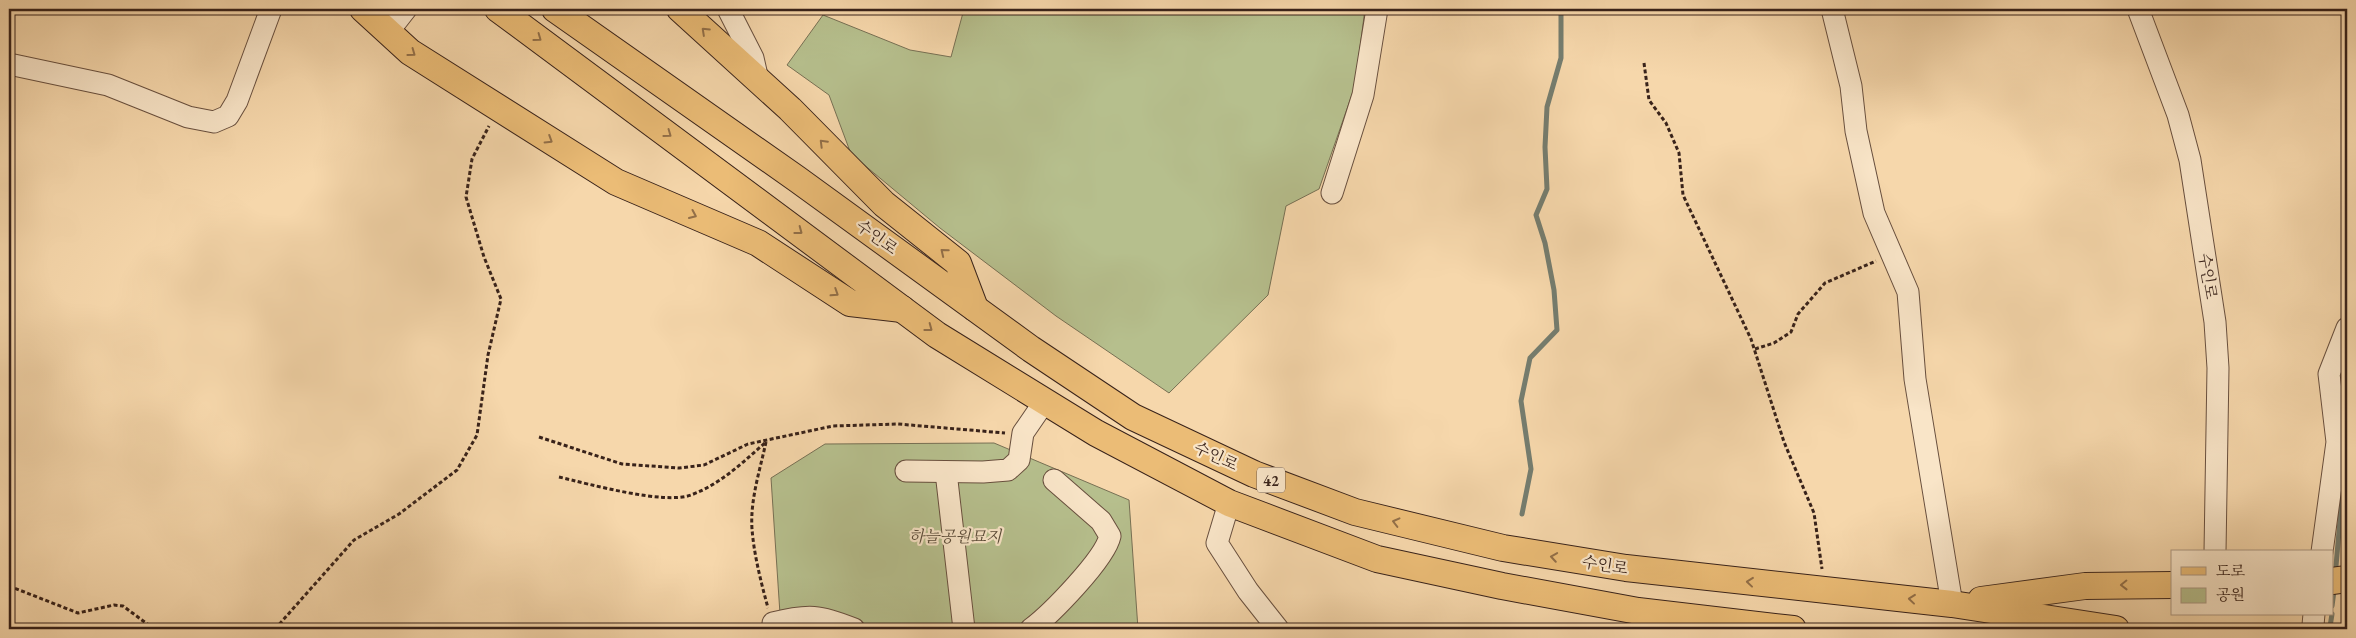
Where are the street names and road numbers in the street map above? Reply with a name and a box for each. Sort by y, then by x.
street label: 수인로 [852,215,902,259]
street label: 수인로 [2194,251,2222,301]
street label: 수인로 [1191,437,1242,476]
road number: 42 [1257,468,1285,492]
street label: 수인로 [1580,551,1630,579]

